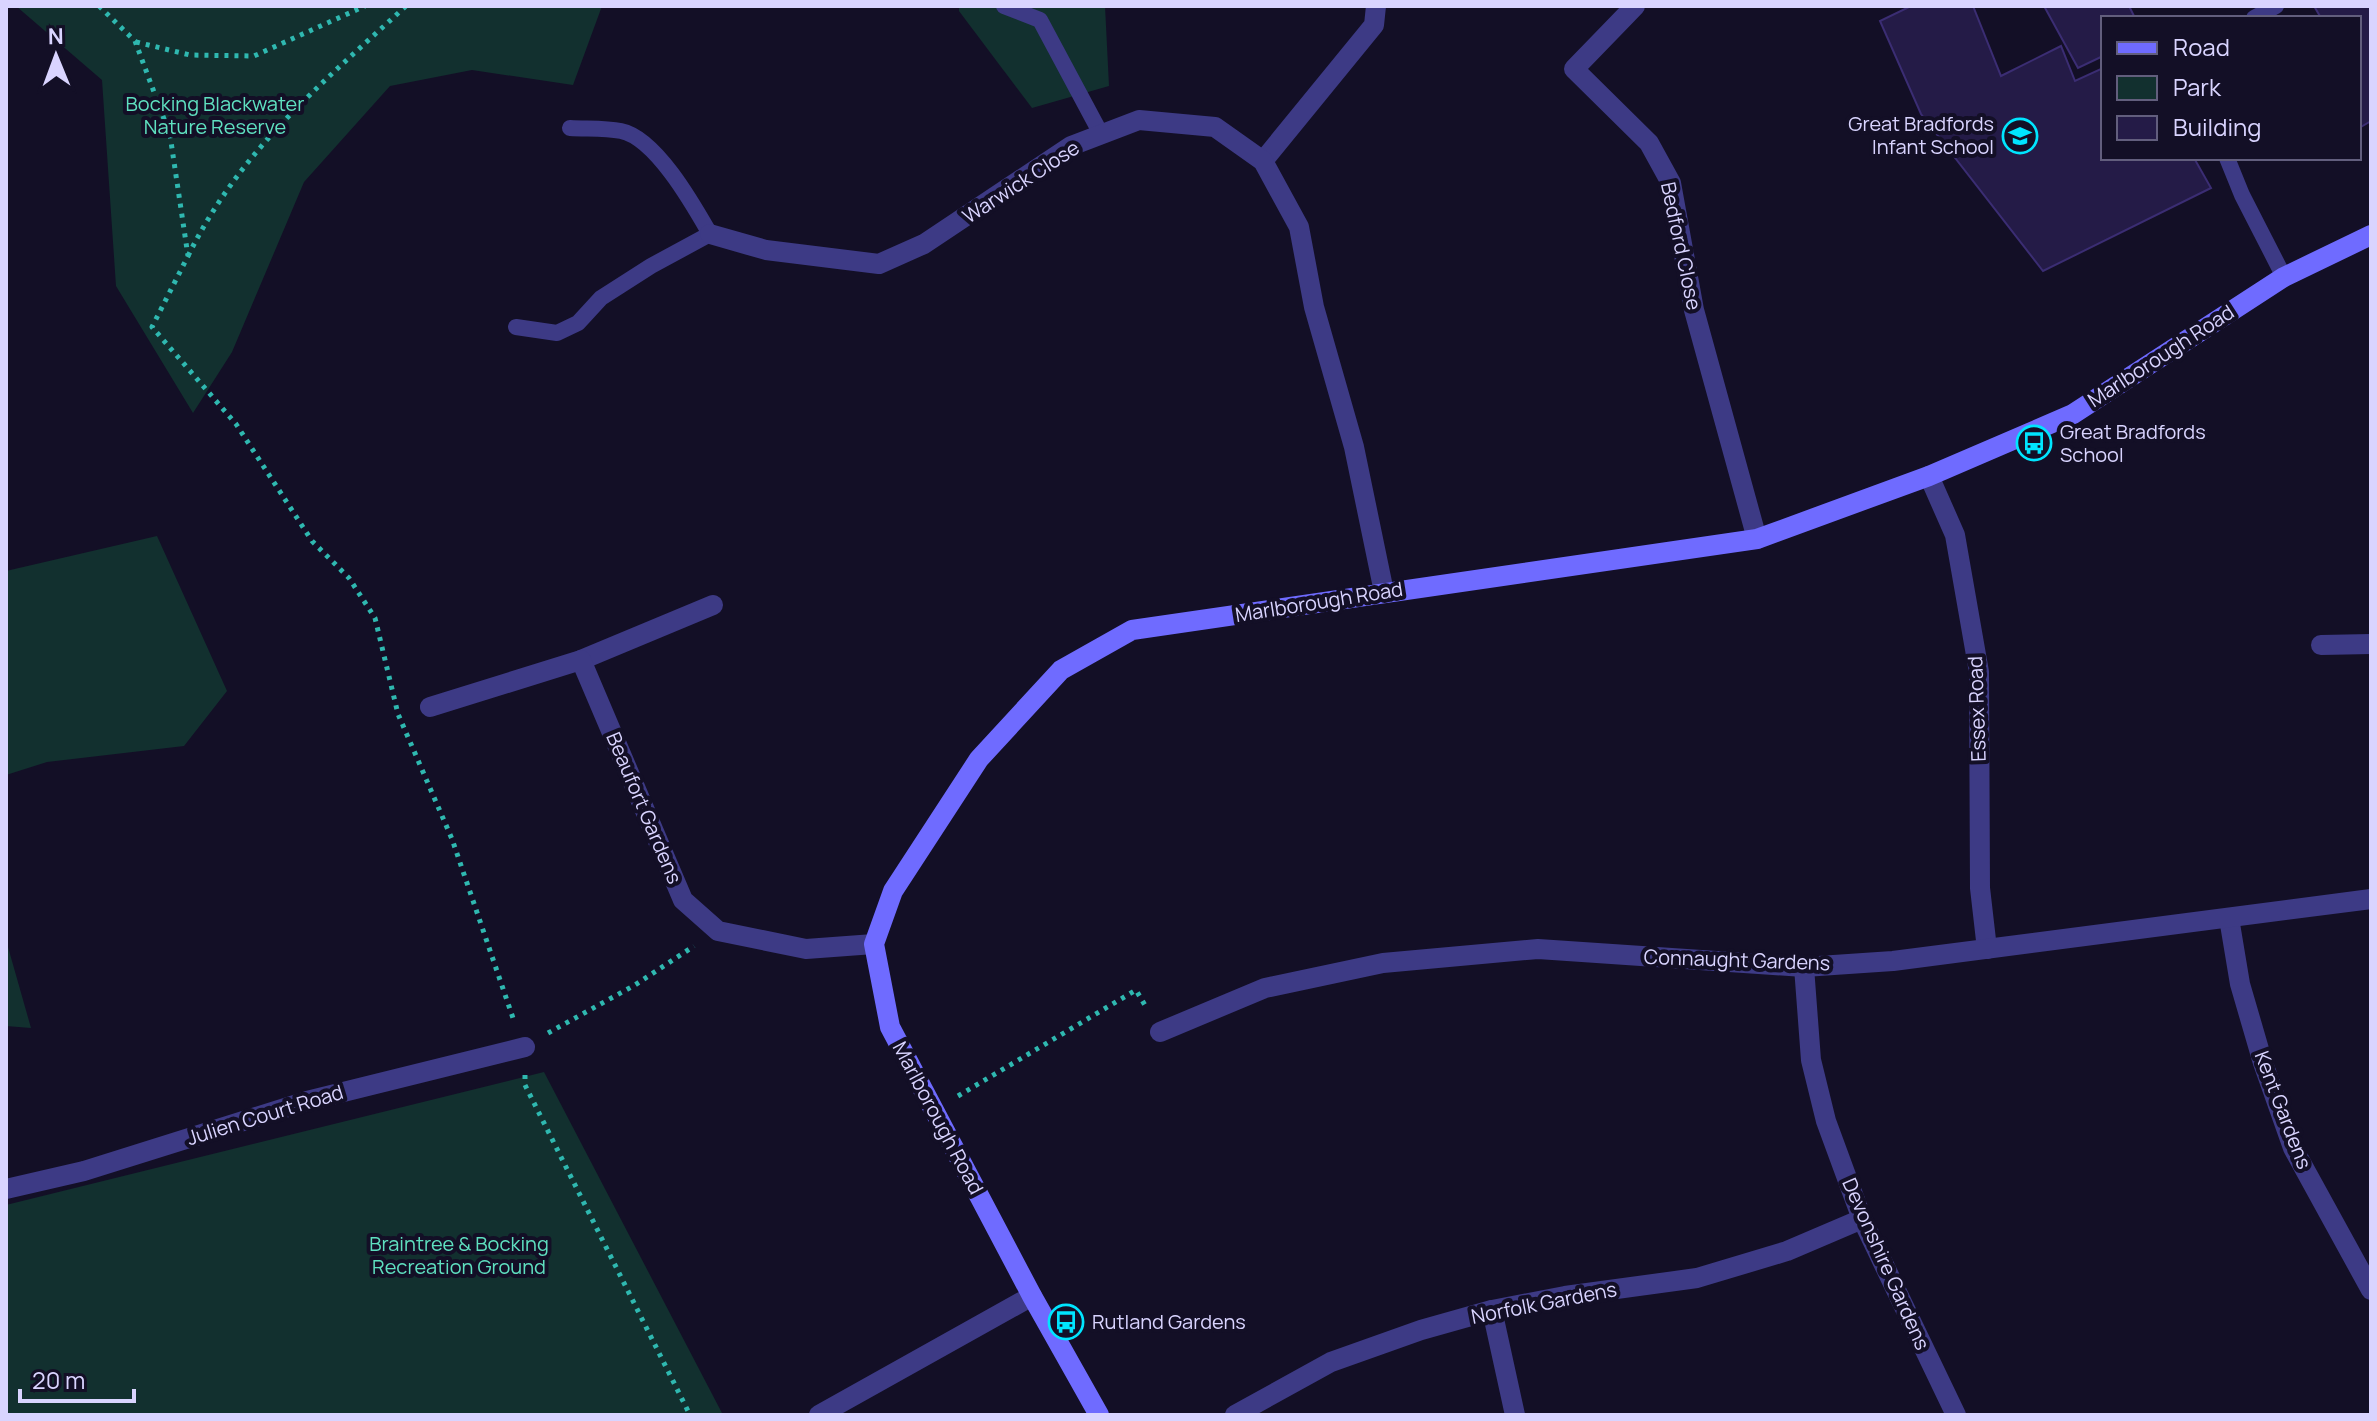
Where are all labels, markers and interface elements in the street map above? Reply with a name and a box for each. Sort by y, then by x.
north arrow [16,16,96,96]
legend [2101,16,2361,160]
text: N [47,21,64,51]
text: Road [2173,30,2230,63]
text: Park [2173,70,2222,103]
park label: Bocking Blackwater Nature Reserve [126,90,304,140]
place label: Great Bradfords Infant School [1848,110,1994,160]
text: Building [2173,110,2261,143]
school or university icon: Great Bradfords Infant School [2001,117,2039,155]
street label: Warwick Close [957,134,1084,229]
street label: Bedford Close [1655,179,1708,312]
street label: Marlborough Road [2082,298,2239,413]
place label: Great Bradfords School [2060,418,2206,468]
bus stop icon: Great Bradfords School [2015,424,2053,462]
street label: Marlborough Road [1233,575,1405,628]
street label: Essex Road [1961,656,1992,762]
street label: Beaufort Gardens [600,728,689,888]
street label: Connaught Gardens [1643,943,1831,976]
street label: Marlborough Road [887,1037,990,1199]
street label: Kent Gardens [2249,1047,2318,1173]
street label: Julien Court Road [183,1078,346,1151]
street label: Devonshire Gardens [1836,1173,1937,1354]
park label: Braintree & Bocking Recreation Ground [369,1230,549,1280]
street label: Norfolk Gardens [1469,1275,1619,1330]
bus stop icon: Rutland Gardens [1047,1303,1085,1341]
place label: Rutland Gardens [1092,1308,1246,1335]
scale bar [20,1353,134,1403]
text: 20 m [32,1363,85,1396]

